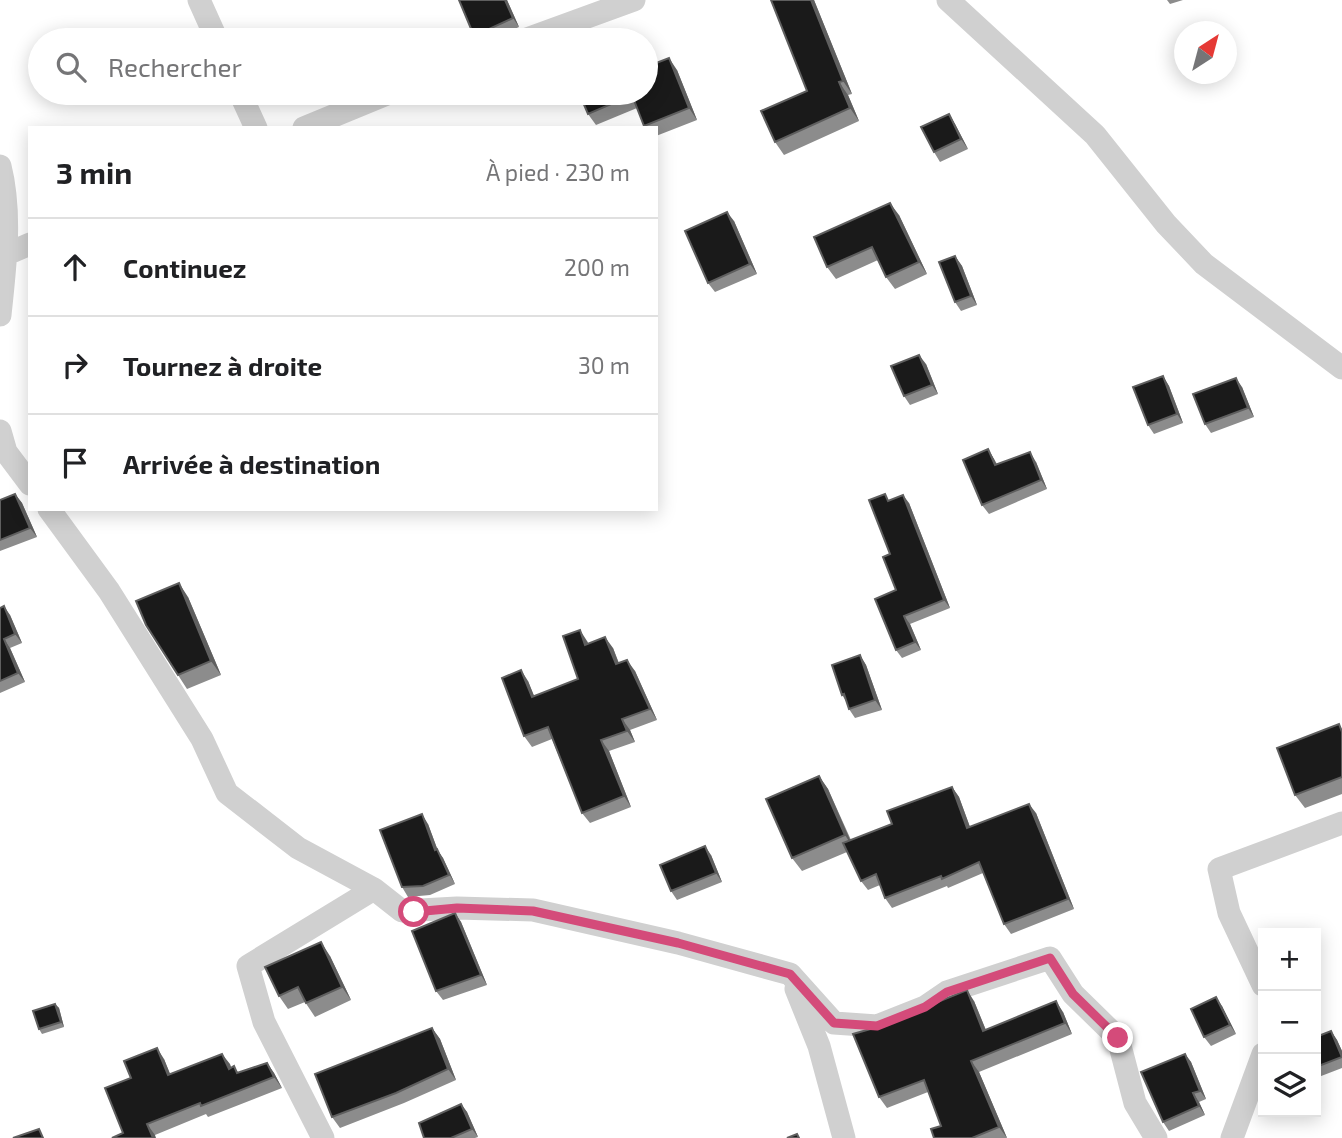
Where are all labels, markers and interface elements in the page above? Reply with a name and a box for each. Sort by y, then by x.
north arrow [1174,21,1237,84]
search box [28,28,658,105]
icon: search [52,48,90,86]
text: Rechercher [108,51,242,82]
text: 3 min [56,154,132,190]
text: À pied · 230 m [486,158,630,186]
icon: ahead [56,248,94,286]
text: Continuez [123,252,246,283]
text: 200 m [564,253,630,281]
icon: right [56,346,94,384]
text: Tournez à droite [123,350,322,381]
text: 30 m [578,351,630,379]
icon: arrive [56,444,94,482]
text: Arrivée à destination [123,448,380,479]
route start [398,896,429,927]
map controls [1258,928,1321,1117]
button: + [1258,928,1321,991]
button: − [1258,991,1321,1054]
route end [1102,1022,1133,1053]
button: layers [1258,1054,1321,1117]

